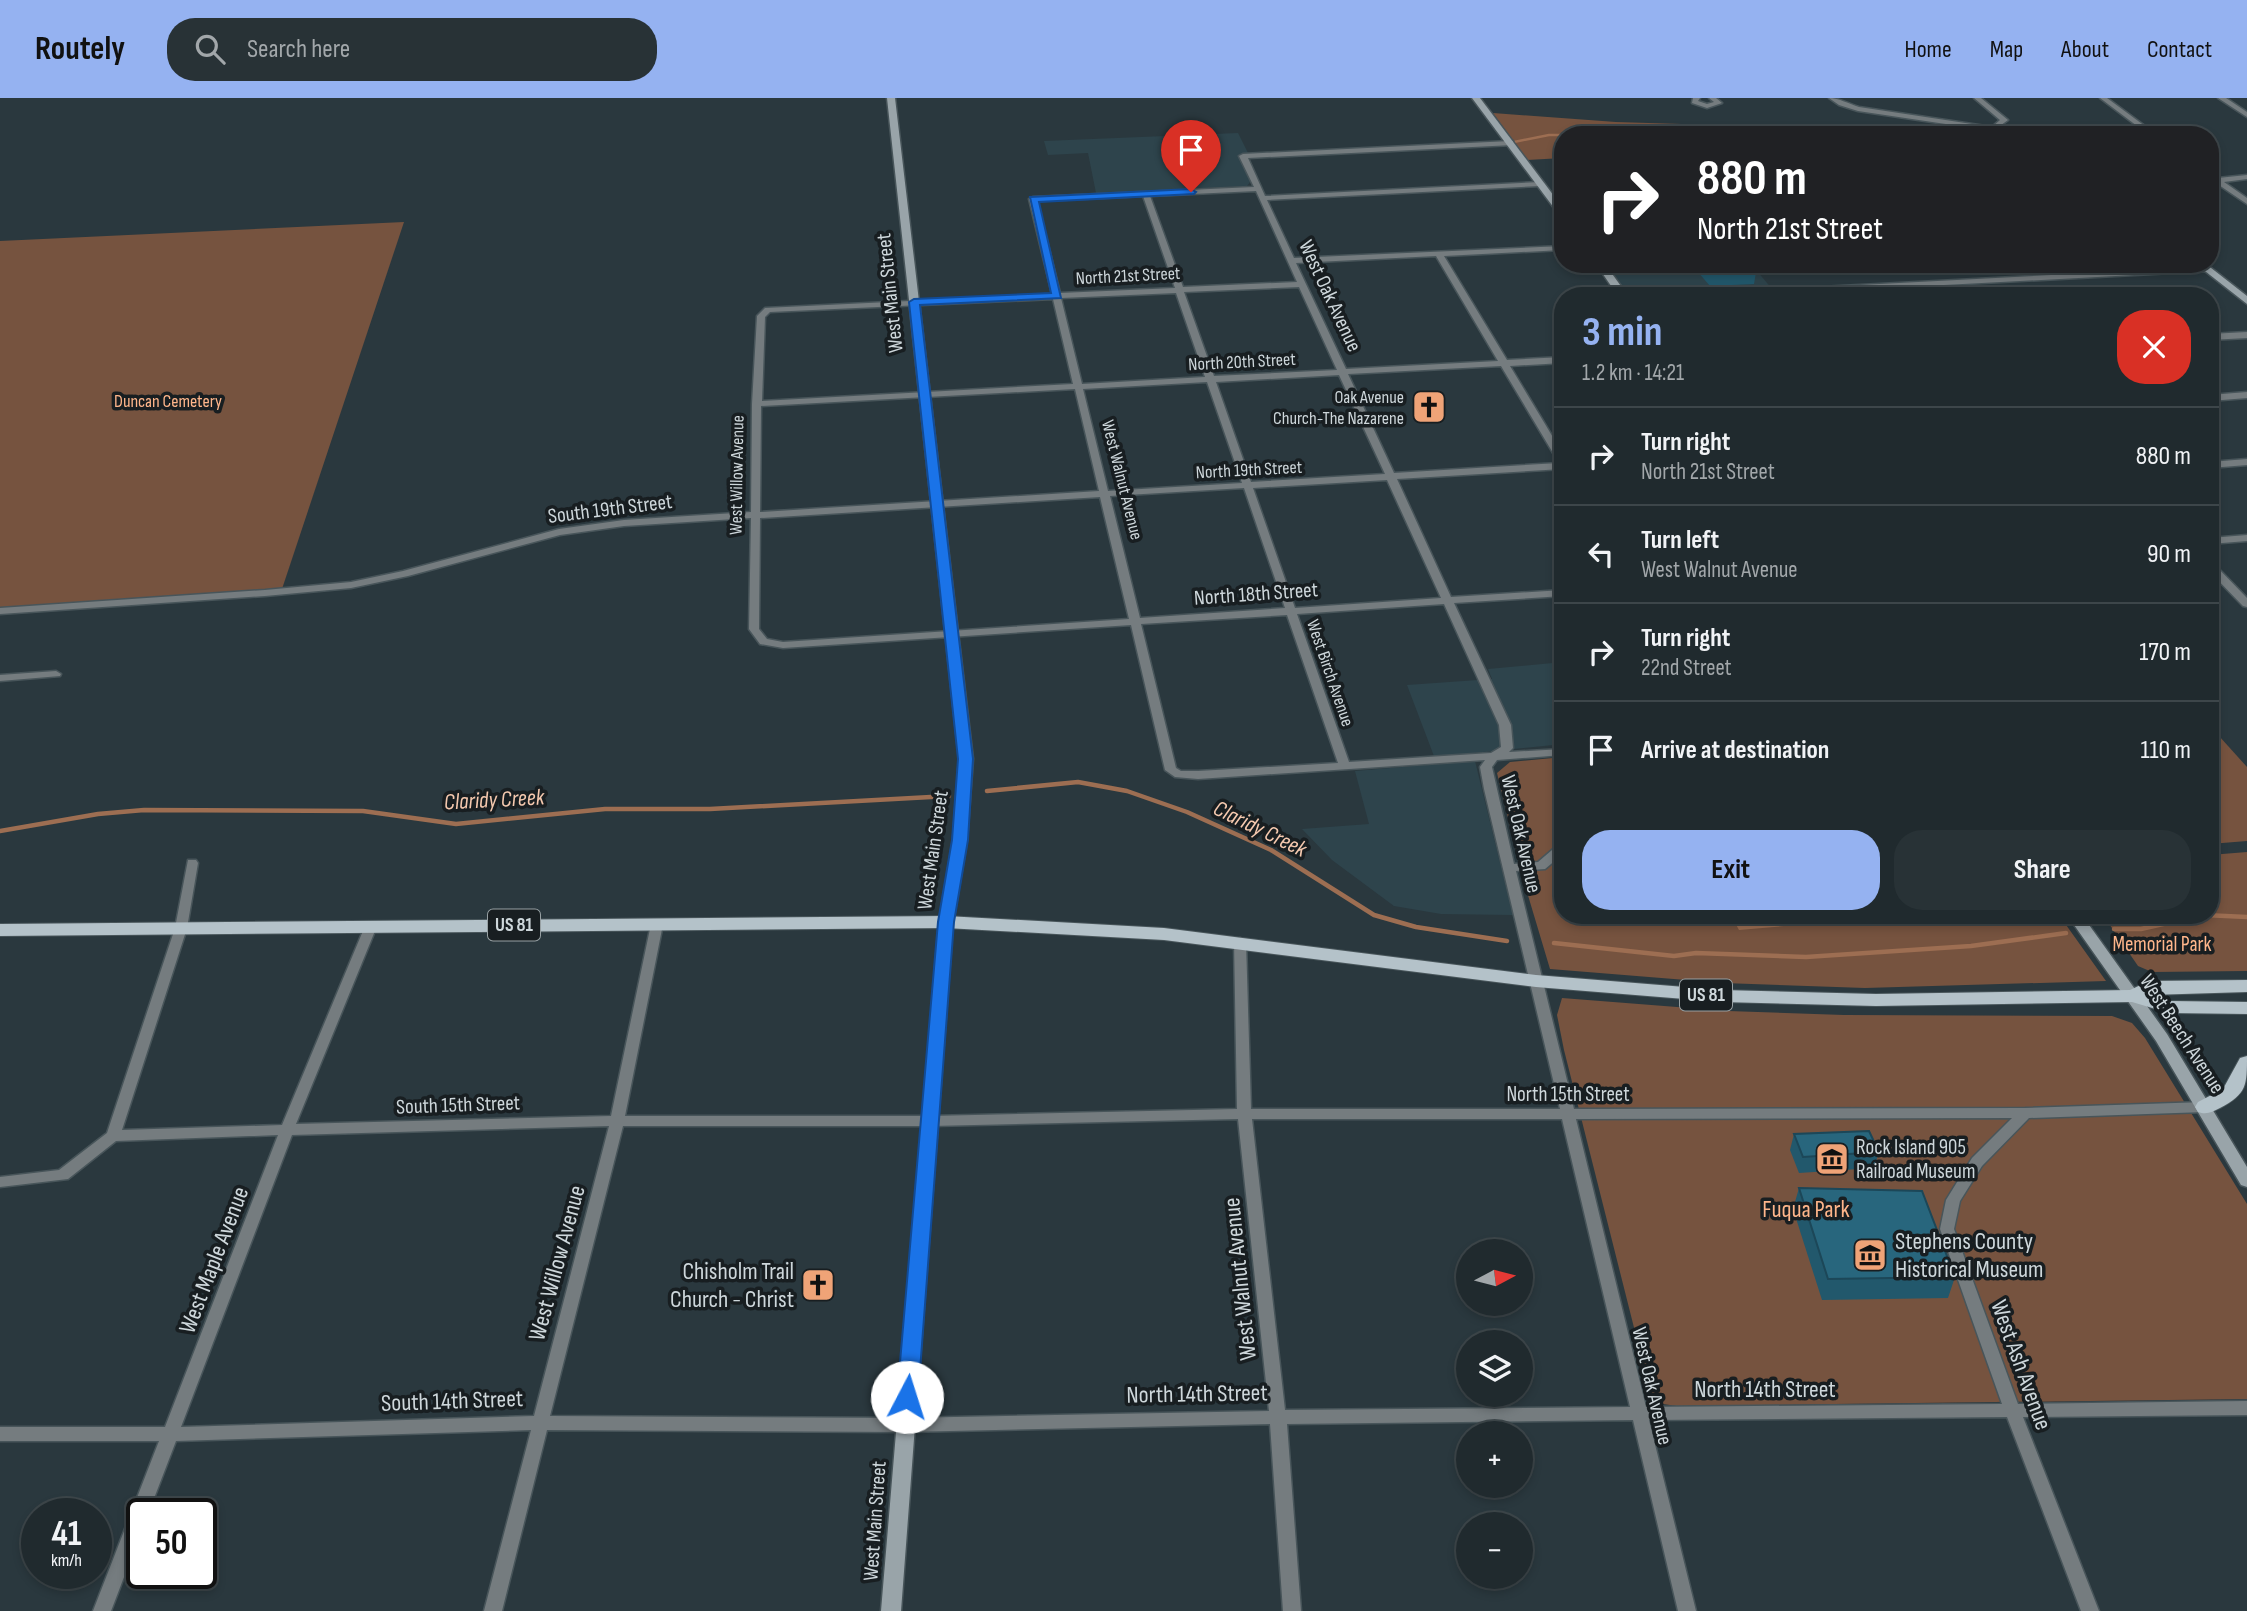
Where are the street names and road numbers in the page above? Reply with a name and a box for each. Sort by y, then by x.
street label: West Main Street [871,232,909,354]
street label: West Oak Avenue [1293,236,1367,356]
street label: North 21st Street [1075,263,1181,289]
street label: North 20th Street [1188,349,1297,375]
street label: West Willow Avenue [725,415,749,535]
street label: West Walnut Avenue [1097,418,1147,542]
street label: North 19th Street [1195,457,1303,483]
street label: South 19th Street [546,489,674,529]
street label: North 18th Street [1193,577,1319,611]
street label: West Birch Avenue [1302,617,1358,729]
street label: West Oak Avenue [1495,773,1547,895]
street label: West Main Street [912,789,954,911]
road number: US 81 [488,910,540,940]
street label: West Beech Avenue [2134,970,2230,1098]
road number: US 81 [1680,980,1732,1010]
street label: North 15th Street [1506,1082,1630,1107]
street label: South 15th Street [396,1090,520,1120]
street label: West Willow Avenue [522,1182,592,1344]
street label: West Maple Avenue [173,1183,255,1337]
street label: West Walnut Avenue [1217,1196,1263,1362]
street label: West Ash Avenue [1984,1296,2058,1434]
street label: West Oak Avenue [1626,1325,1678,1447]
street label: North 14th Street [1694,1375,1836,1404]
street label: North 14th Street [1126,1378,1268,1410]
street label: South 14th Street [380,1384,524,1418]
street label: West Main Street [858,1460,892,1582]

